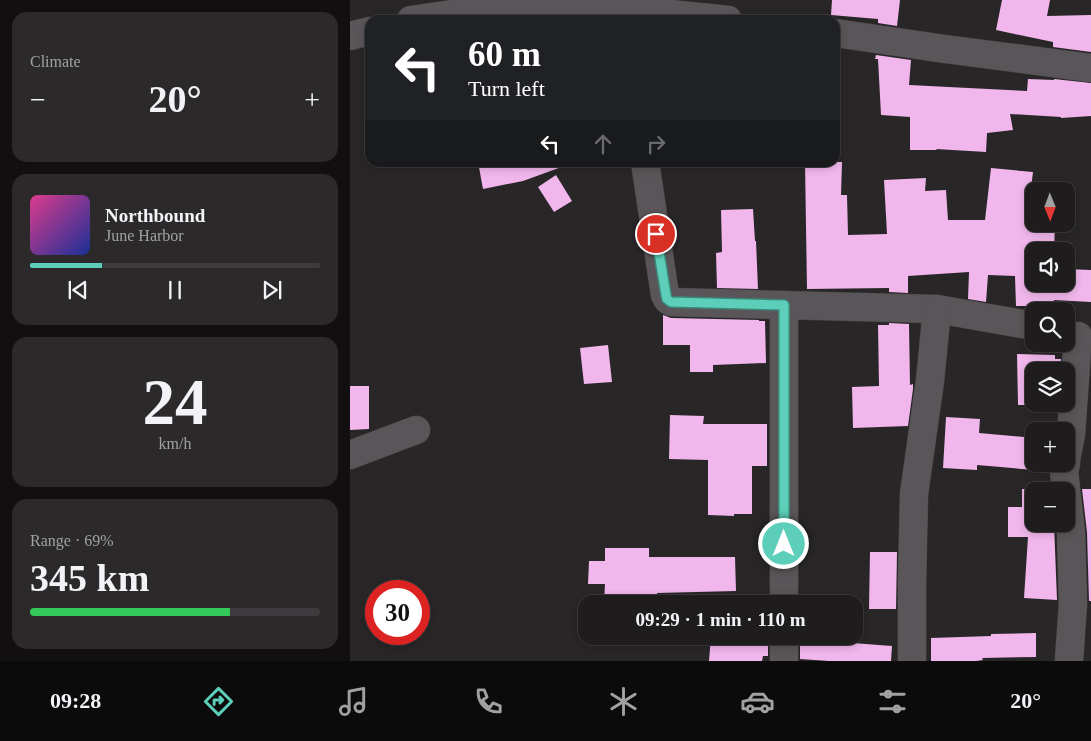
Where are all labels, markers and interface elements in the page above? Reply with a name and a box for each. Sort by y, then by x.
icon: left [385,35,450,100]
text: 60 m [468,35,541,74]
text: Climate [30,53,81,70]
text: Turn left [468,76,545,101]
text: 20° [148,78,202,120]
text: − [30,84,46,115]
text: + [304,84,320,115]
icon: left [536,130,564,158]
icon: ahead [589,130,617,158]
icon: right [642,130,670,158]
north arrow [1025,182,1075,232]
map controls [1025,182,1075,532]
text: Northbound [105,205,205,226]
pin [635,213,677,255]
icon: arrive [642,220,670,248]
text: June Harbor [105,227,184,244]
button: sound [1025,242,1075,292]
icon: previous [64,276,92,304]
icon: pause [161,276,189,304]
icon: next [258,276,286,304]
button: search [1025,302,1075,352]
button: layers [1025,362,1075,412]
text: 24 [143,366,208,438]
button: + [1025,422,1075,472]
text: km/h [159,435,191,452]
button: − [1025,482,1075,532]
position arrow [757,517,809,569]
text: Range · 69% [30,532,114,549]
text: 345 km [30,557,149,599]
speed limit sign: 30 [365,580,430,645]
text: 09:29 · 1 min · 110 m [636,609,805,630]
icon: directions [201,684,236,719]
icon: music [336,684,371,719]
icon: phone [471,684,506,719]
icon: climate [606,684,641,719]
icon: car [740,684,775,719]
icon: filters [875,684,910,719]
text: 09:28 [50,688,101,713]
text: 20° [1010,688,1041,713]

